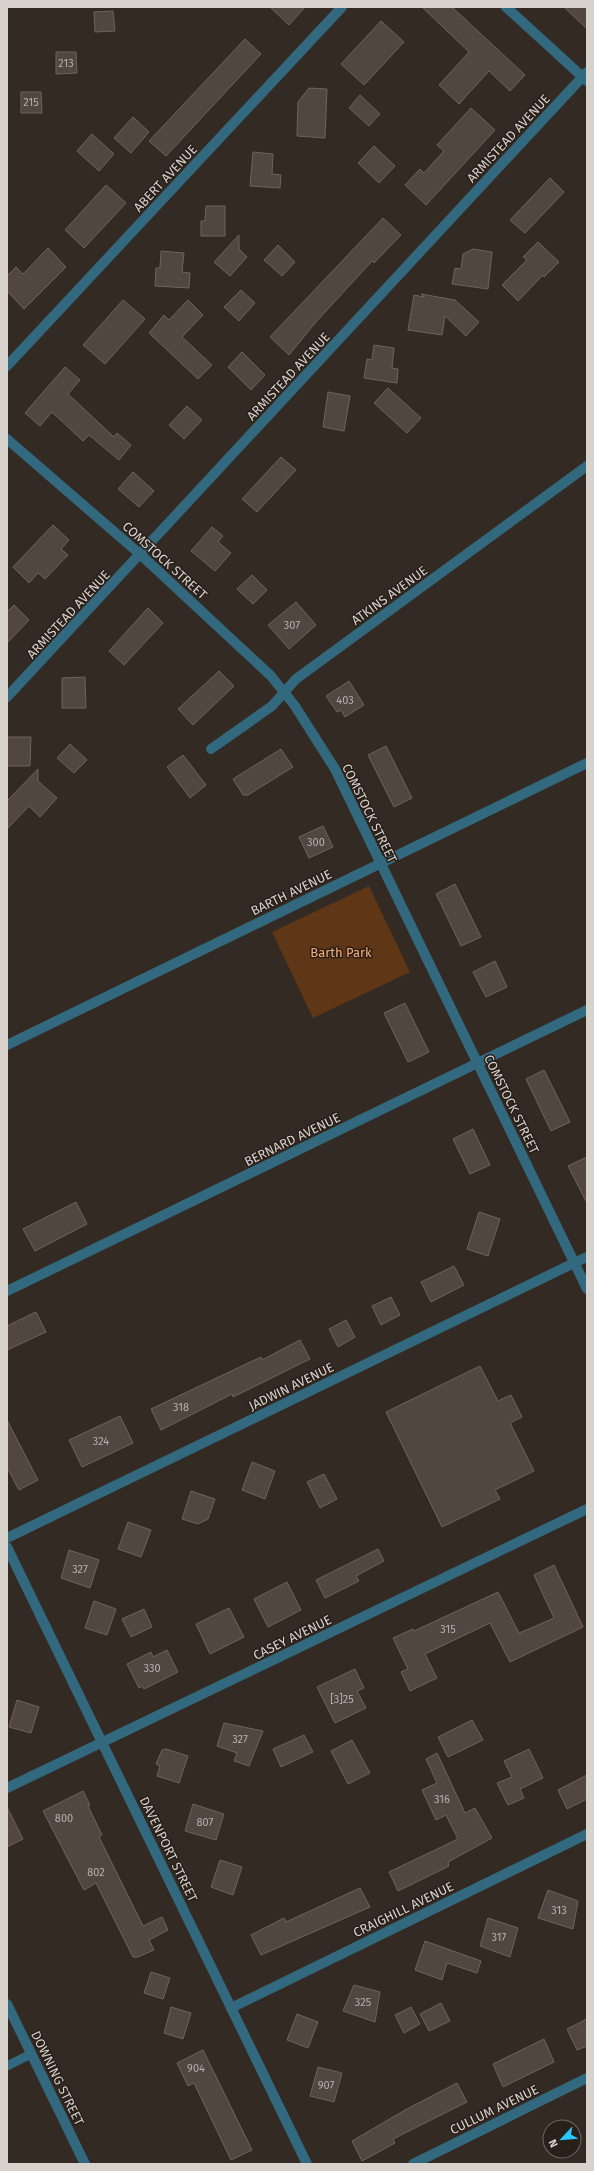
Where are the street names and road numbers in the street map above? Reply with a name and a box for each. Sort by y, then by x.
street label: ARMISTEAD AVENUE [464,91,553,185]
street label: ABERT AVENUE [131,142,200,215]
street label: ARMISTEAD AVENUE [244,329,333,423]
street label: COMSTOCK STREET [119,519,210,602]
street label: ATKINS AVENUE [348,563,430,628]
street label: ARMISTEAD AVENUE [24,567,113,661]
street label: COMSTOCK STREET [339,761,400,865]
street label: BARTH AVENUE [248,866,334,918]
street label: COMSTOCK STREET [481,1052,542,1156]
street label: BERNARD AVENUE [242,1110,343,1169]
street label: JADWIN AVENUE [246,1359,336,1413]
street label: CASEY AVENUE [251,1612,334,1663]
street label: DAVENPORT STREET [137,1794,201,1904]
street label: CRAIGHILL AVENUE [351,1879,456,1940]
street label: DOWNING STREET [28,2028,87,2128]
street label: CULLUM AVENUE [448,2082,541,2137]

